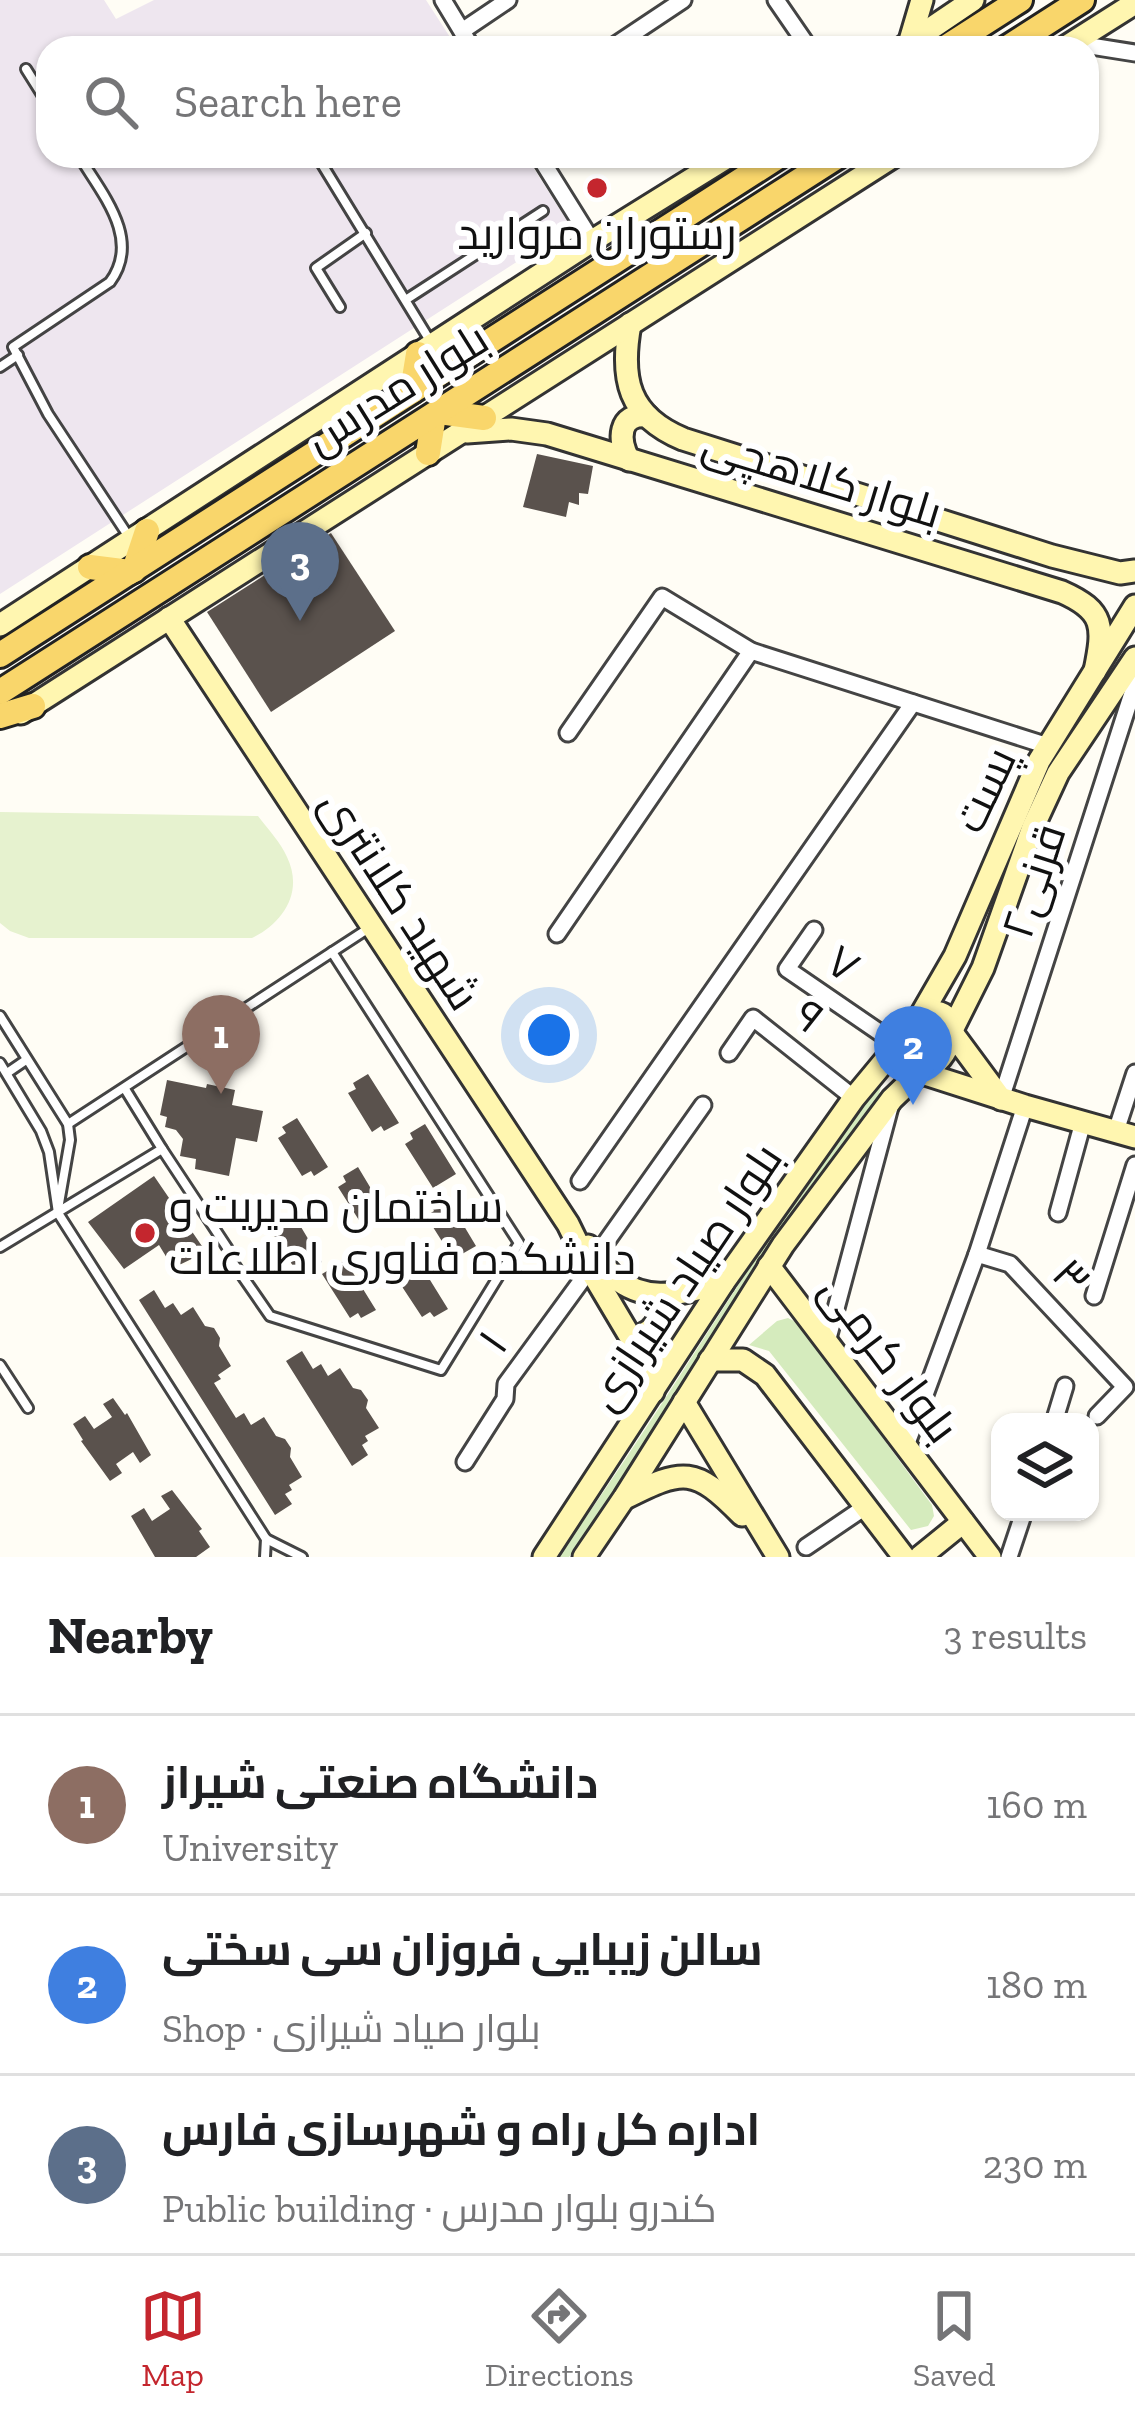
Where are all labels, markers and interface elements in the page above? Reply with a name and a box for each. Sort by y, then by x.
search box [36,36,1099,168]
icon: search [78,69,144,135]
text: Search here [174,75,402,129]
marker: رستوران مروارید [584,175,610,201]
place label: رستوران مروارید [457,207,737,261]
street label: بلوار مدرس [296,312,498,466]
street label: بلوار کلاهچی [695,416,948,542]
pin: 3 [261,522,339,621]
street label: پست [942,739,1030,842]
street label: شهید کلانتری [309,780,491,1020]
street label: قرنی۲ [990,817,1078,945]
street label: ۷ [816,934,870,994]
street label: ۹ [783,988,835,1044]
pin: 1 [182,995,260,1094]
your location [519,1005,579,1065]
pin: 2 [874,1006,952,1105]
street label: بلوار صیاد شیرازی [576,1134,794,1420]
place label: ساختمان مدیریت و دانشکده فناوری اطلاعات [169,1180,636,1286]
marker: ساختمان مدیریت و دانشکده فناوری اطلاعات [132,1220,158,1246]
street label: ۳ [1041,1247,1101,1307]
street label: بلوار کرمی [808,1264,970,1454]
street label: ۱ [467,1321,519,1363]
map controls [991,1413,1099,1521]
button: layers [991,1413,1099,1521]
text: Nearby [48,1605,213,1666]
text: 3 results [943,1612,1087,1659]
text: دانشگاه صنعتی شیراز [162,1756,598,1810]
text: 1 [79,1781,95,1828]
text: 160 m [986,1781,1087,1828]
text: University [162,1824,338,1871]
text: سالن زیبایی فروزان سی سختی [162,1923,763,1977]
text: 2 [77,1961,97,2008]
text: 180 m [986,1961,1087,2008]
text: Shop · بلوار صیاد شیرازی [162,2005,541,2052]
text: اداره کل راه و شهرسازی فارس [162,2103,760,2157]
text: 3 [77,2141,97,2188]
text: 230 m [983,2141,1087,2188]
text: Public building · کندرو بلوار مدرس [162,2185,717,2232]
tab: Map [140,2283,206,2394]
tab: Directions [485,2283,634,2394]
tab: Saved [913,2283,995,2394]

